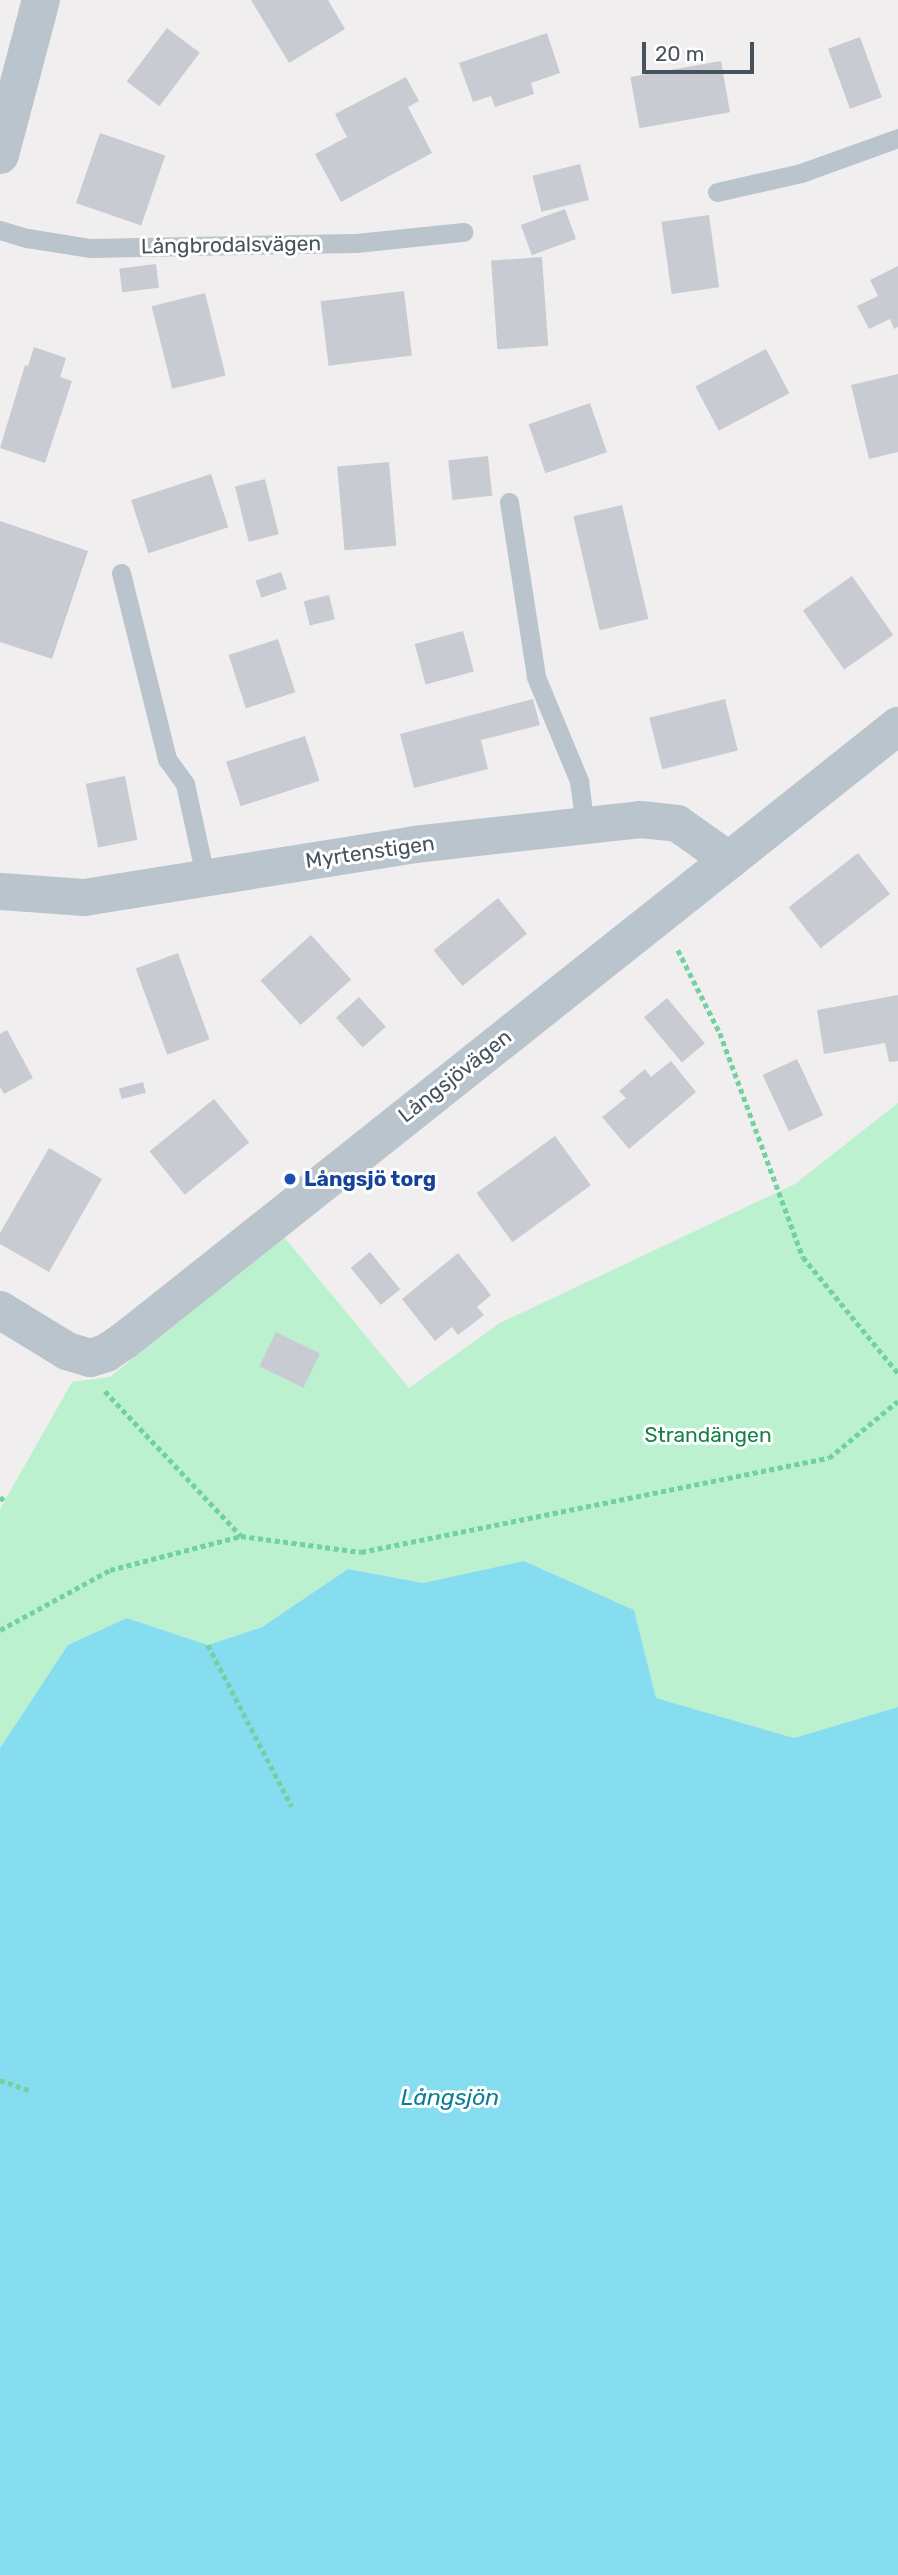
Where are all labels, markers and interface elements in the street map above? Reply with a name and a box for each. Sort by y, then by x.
scale bar [646,28,758,72]
text: 20 m [655,41,704,66]
street label: Långbrodalsvägen [141,231,321,259]
street label: Myrtenstigen [304,830,436,874]
street label: Långsjövägen [394,1024,516,1128]
place label: Långsjö torg [304,1166,436,1192]
marker: Långsjö torg [282,1171,298,1187]
park label: Strandängen [644,1422,772,1448]
water label: Långsjön [401,2083,499,2111]

